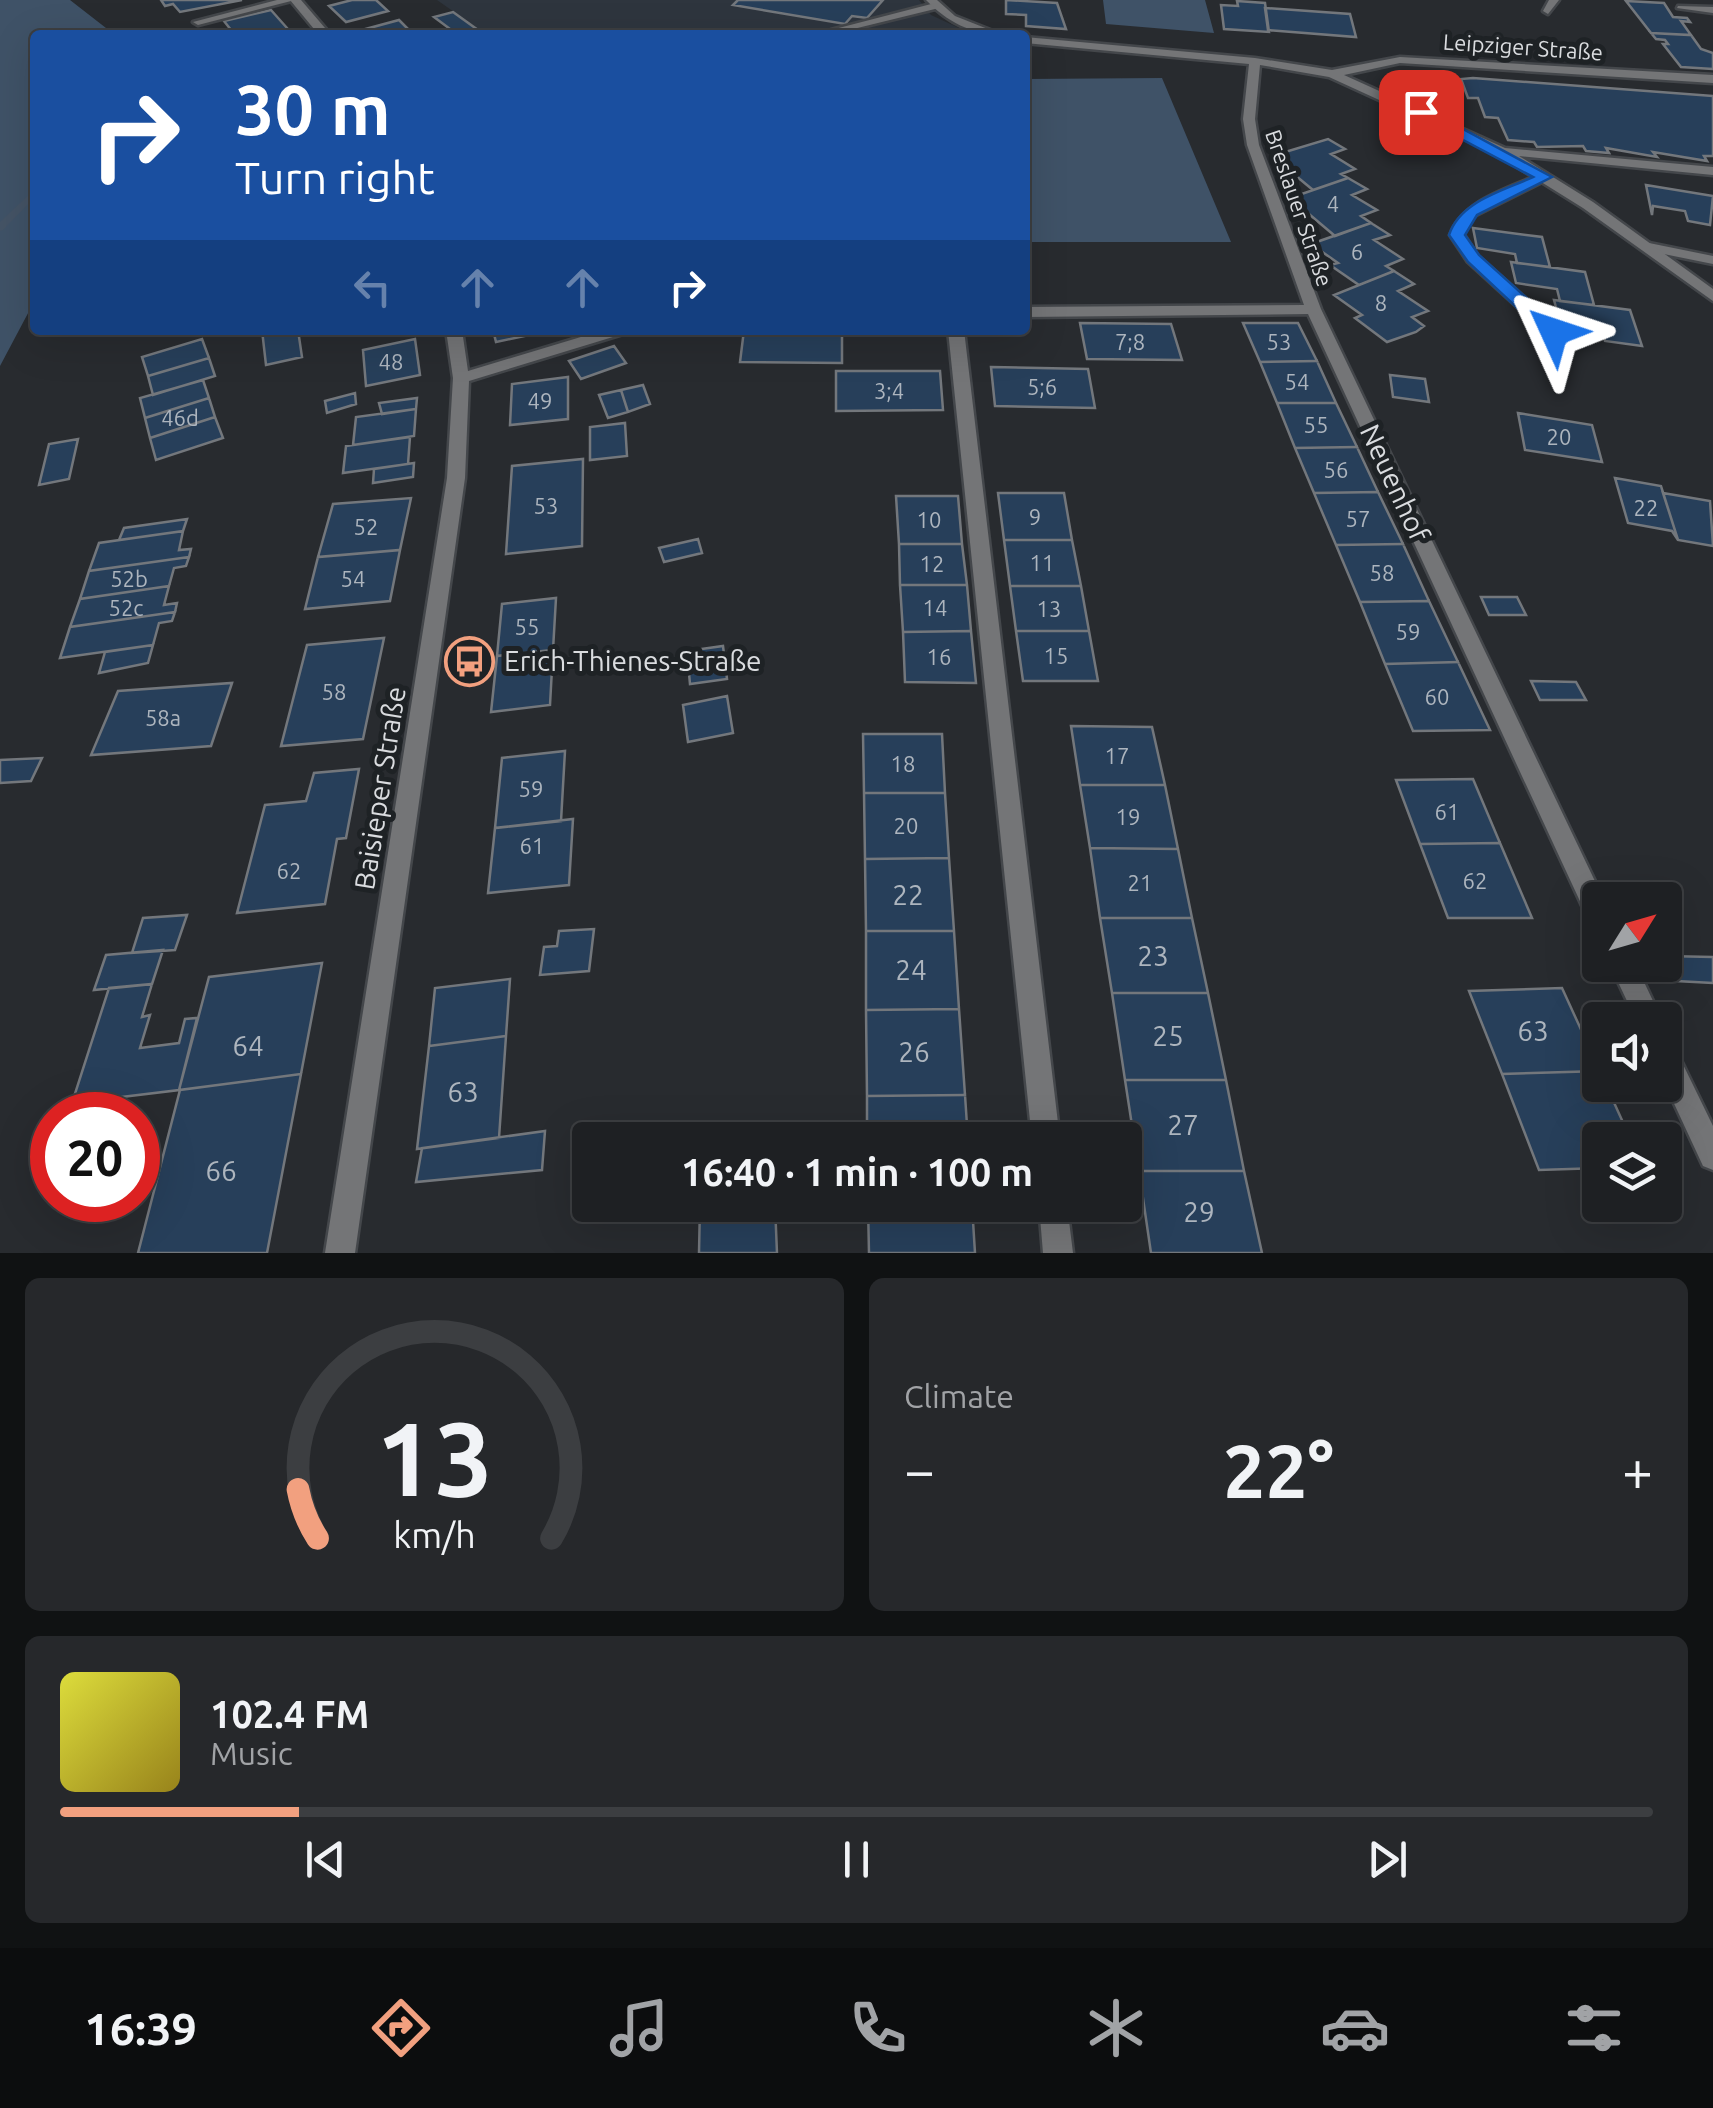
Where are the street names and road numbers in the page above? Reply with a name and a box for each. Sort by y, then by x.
street label: Leipziger Straße [1442,28,1604,65]
street label: Breslauer Straße [1261,126,1338,290]
street label: Neuenhof [1355,419,1436,547]
street label: Baisieper Straße [348,684,411,892]

